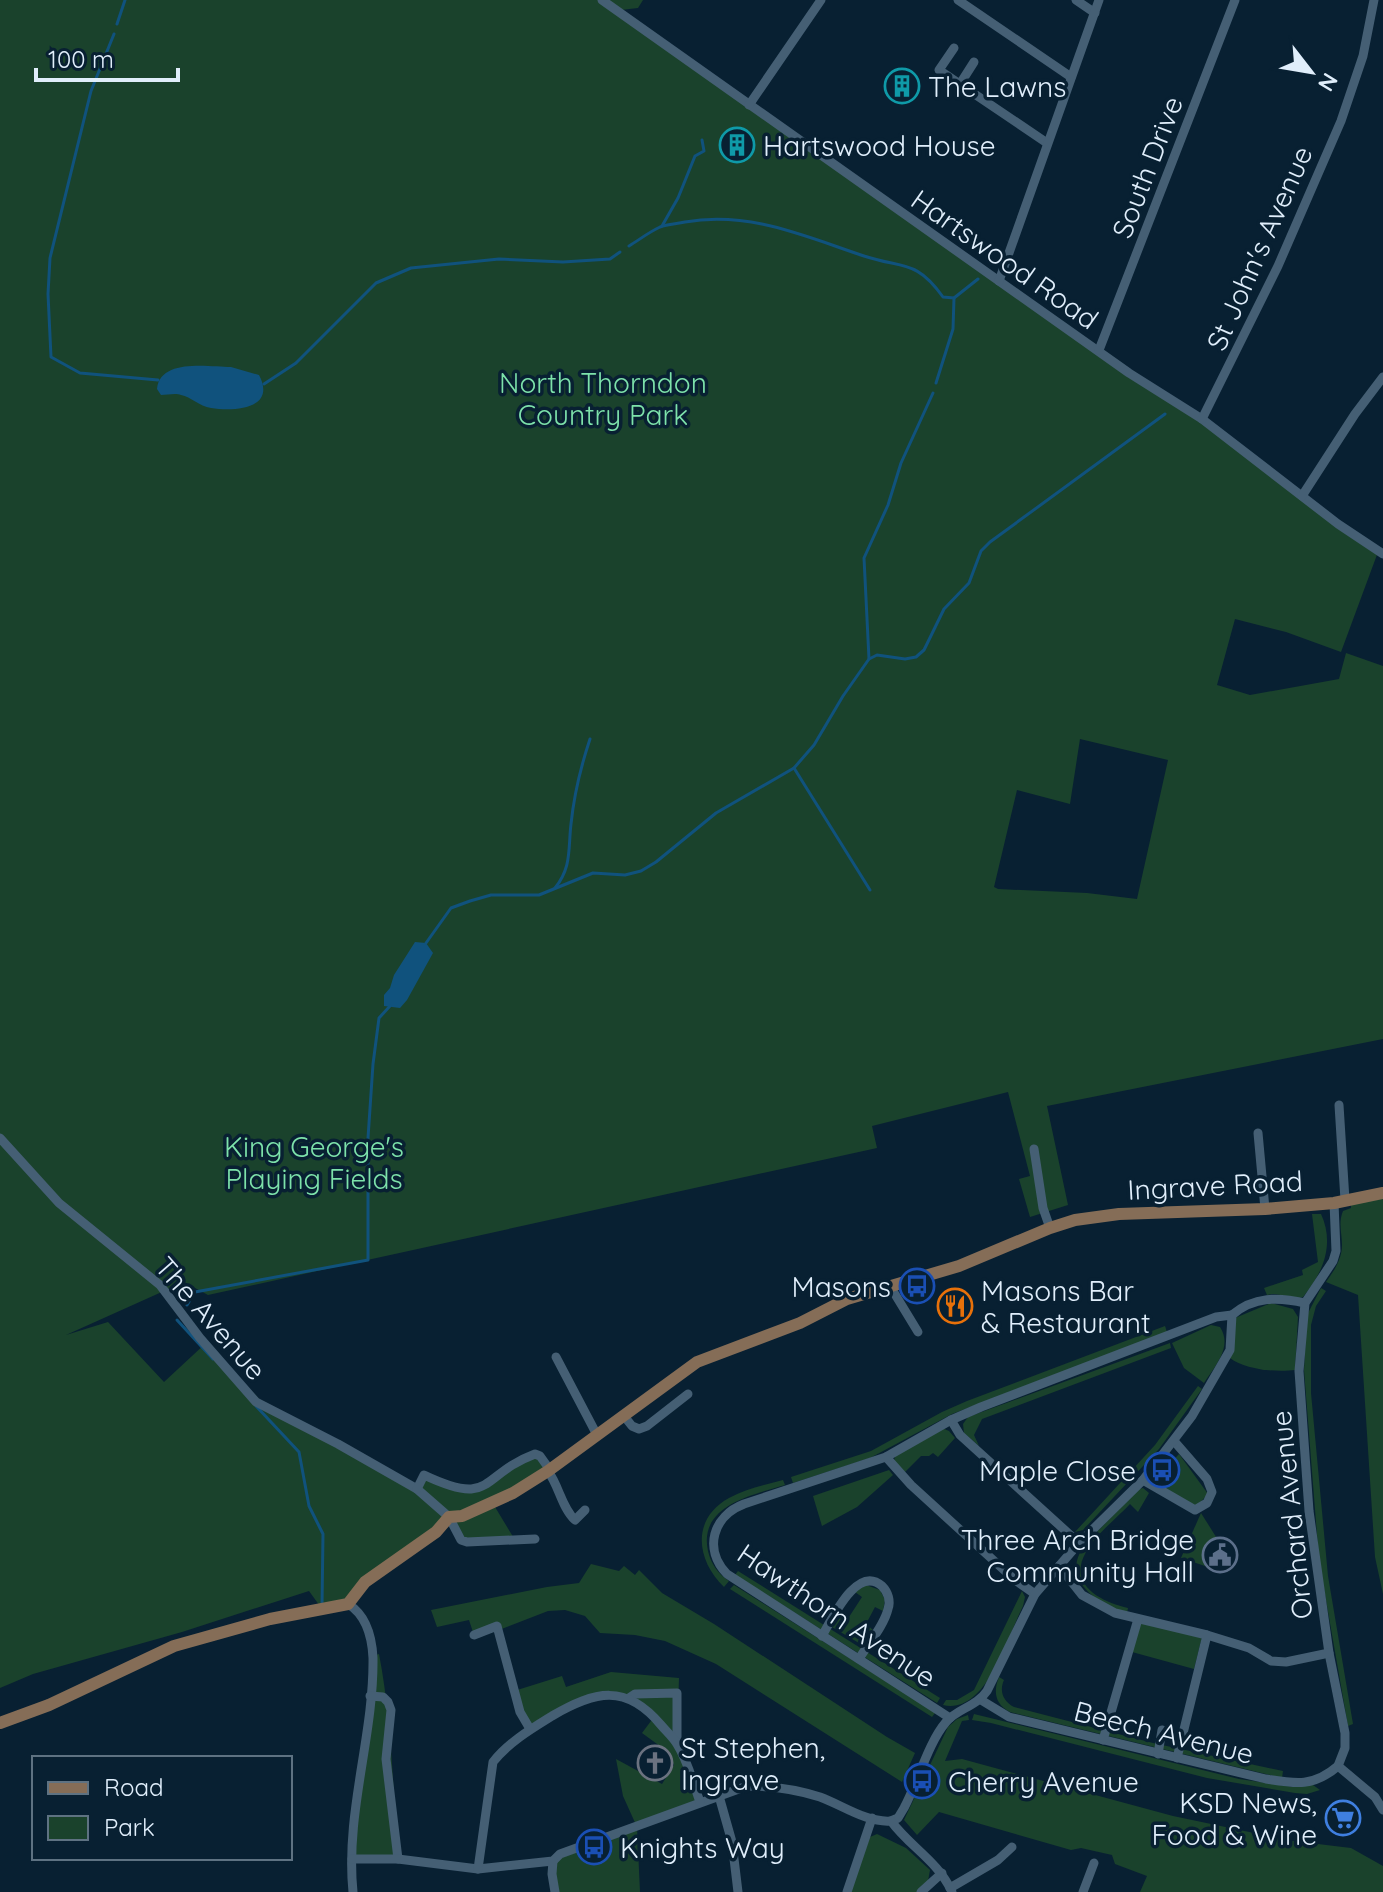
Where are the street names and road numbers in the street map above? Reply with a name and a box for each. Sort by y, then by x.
street label: South Drive [1104,91,1190,243]
street label: St John's Avenue [1198,140,1320,356]
street label: Hartswood Road [905,182,1105,336]
street label: Ingrave Road [1127,1163,1303,1207]
street label: The Avenue [148,1249,274,1387]
street label: Orchard Avenue [1263,1409,1319,1621]
street label: Hawthorn Avenue [731,1536,943,1694]
street label: Beech Avenue [1071,1693,1257,1771]

